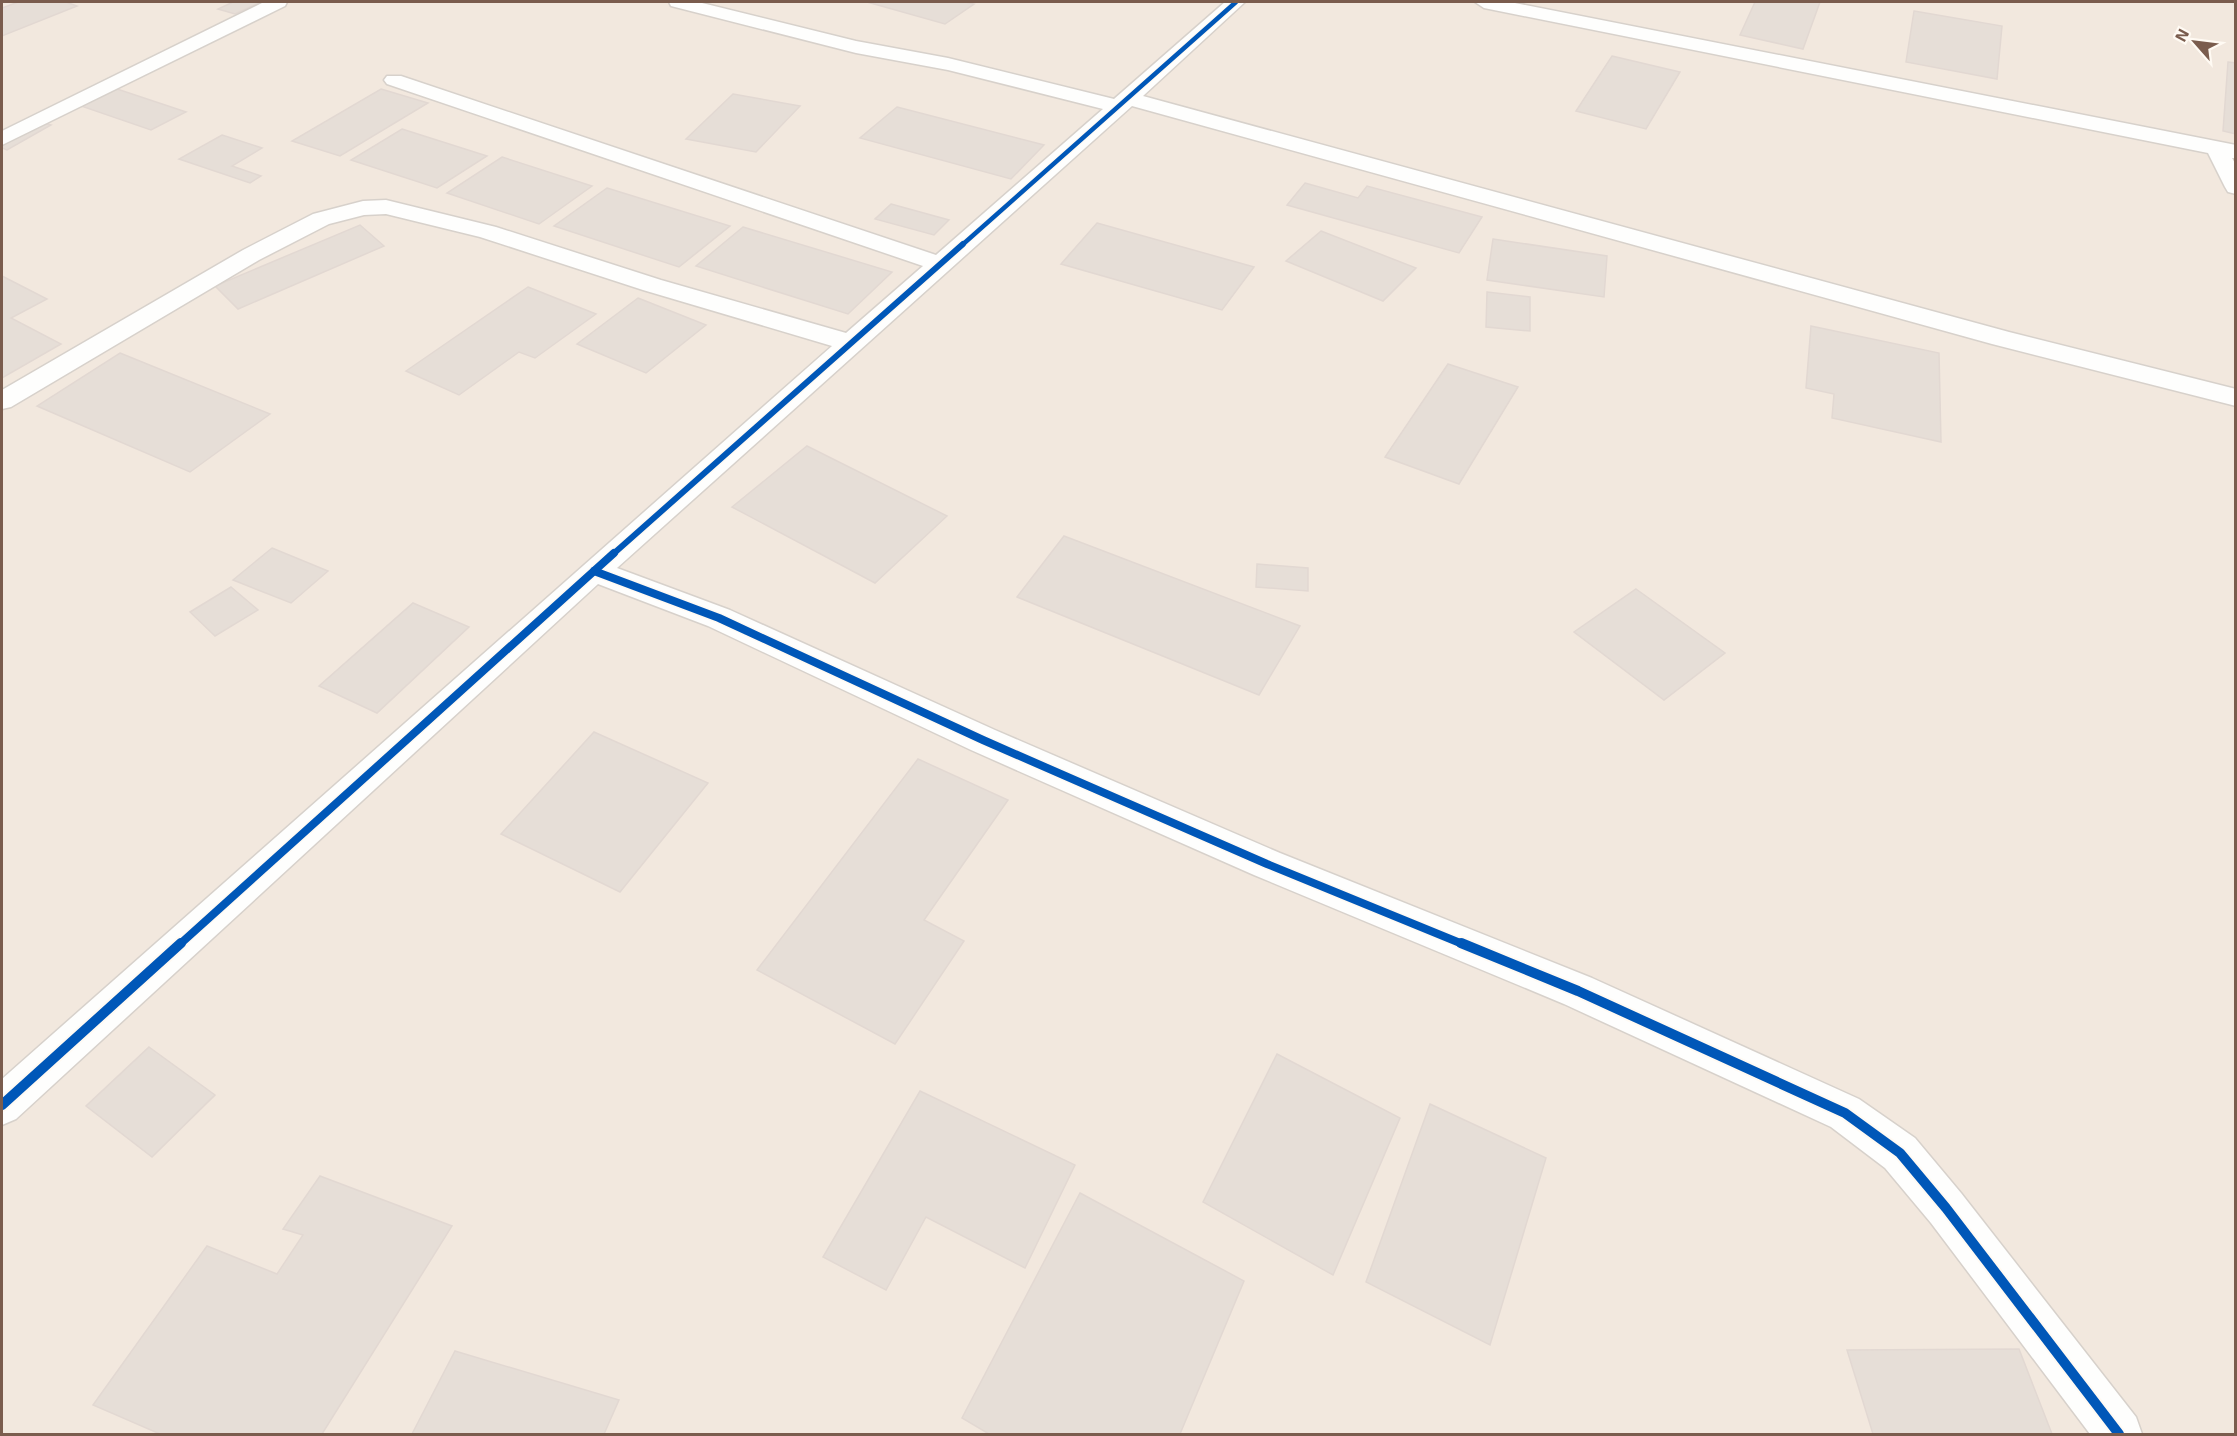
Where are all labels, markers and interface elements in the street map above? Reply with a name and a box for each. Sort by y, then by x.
north arrow [2165,12,2225,72]
text: N [2170,25,2192,44]

